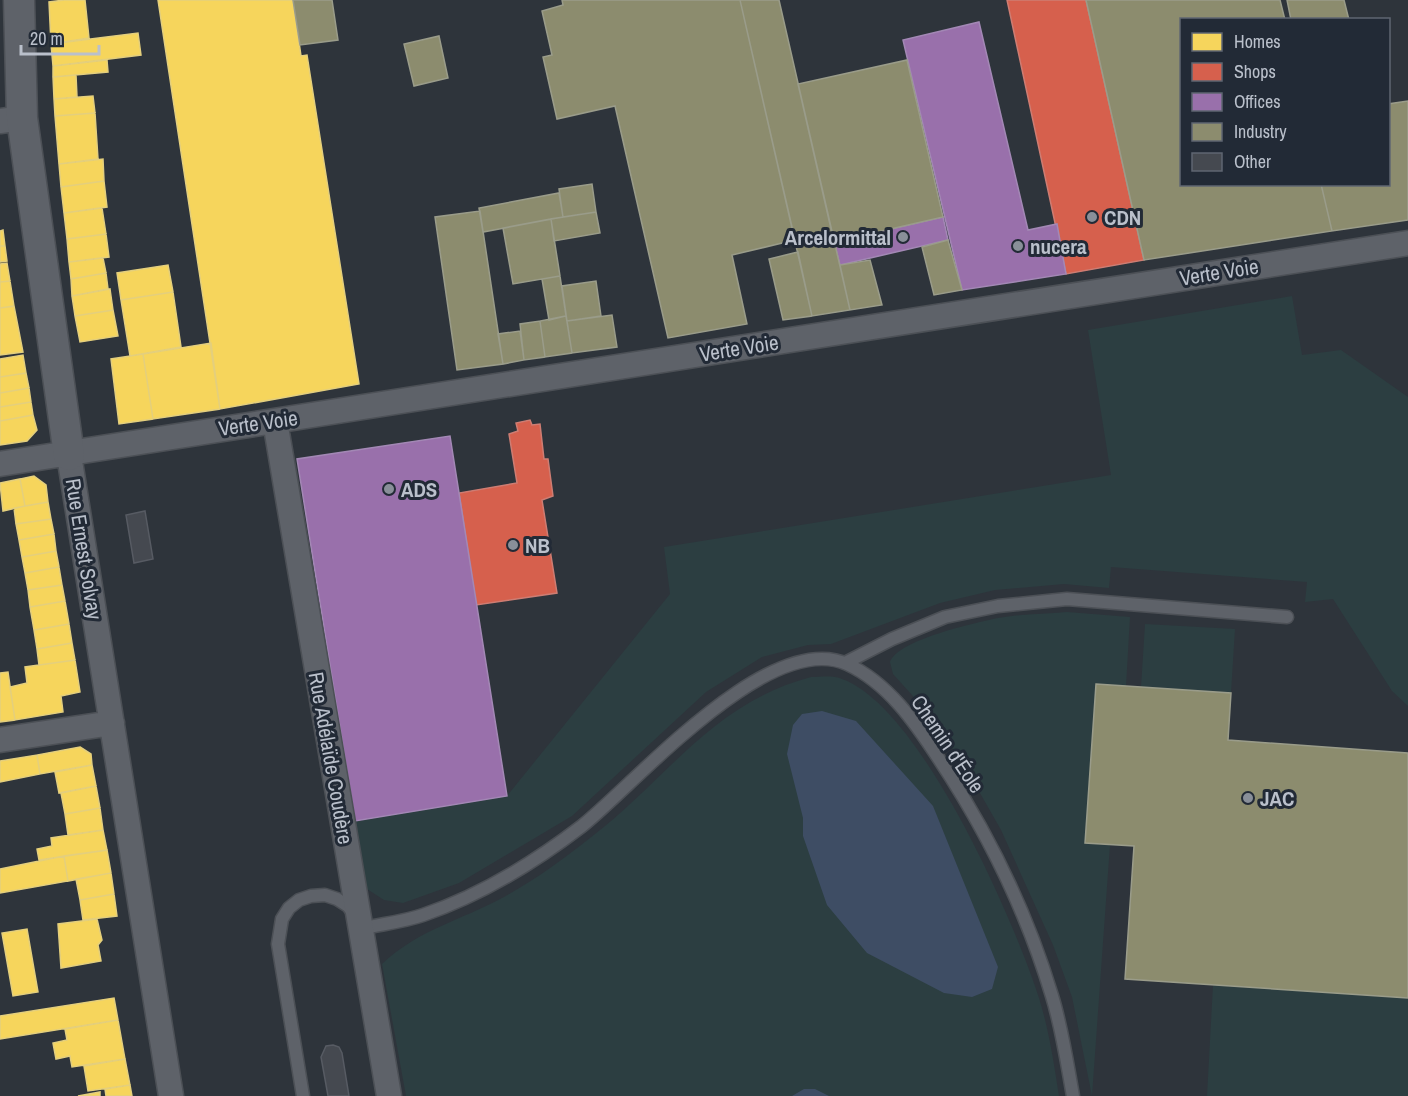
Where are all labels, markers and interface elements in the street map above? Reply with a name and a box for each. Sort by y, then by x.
scale bar [21,18,99,56]
legend [1180,18,1390,186]
text: 20 m [30,26,63,51]
text: Homes [1234,29,1281,54]
text: Shops [1234,59,1276,84]
text: Offices [1234,89,1281,114]
text: Industry [1234,119,1287,144]
text: Other [1234,149,1271,174]
place label: CDN [1104,203,1141,232]
marker: CDN [1085,210,1099,224]
place label: Arcelormittal [785,223,891,252]
marker: Arcelormittal [896,230,910,244]
place label: nucera [1030,232,1087,261]
marker: nucera [1011,239,1025,253]
street label: Verte Voie [1177,251,1261,293]
street label: Verte Voie [697,327,781,369]
street label: Verte Voie [217,403,299,443]
place label: ADS [401,475,437,504]
street label: Rue Ernest Solvay [59,476,110,622]
marker: ADS [382,482,396,496]
place label: NB [525,531,550,560]
marker: NB [506,538,520,552]
street label: Rue Adélaïde Coudère [302,670,360,846]
street label: Chemin d'Éole [905,689,991,799]
place label: JAC [1260,784,1294,813]
marker: JAC [1241,791,1255,805]

